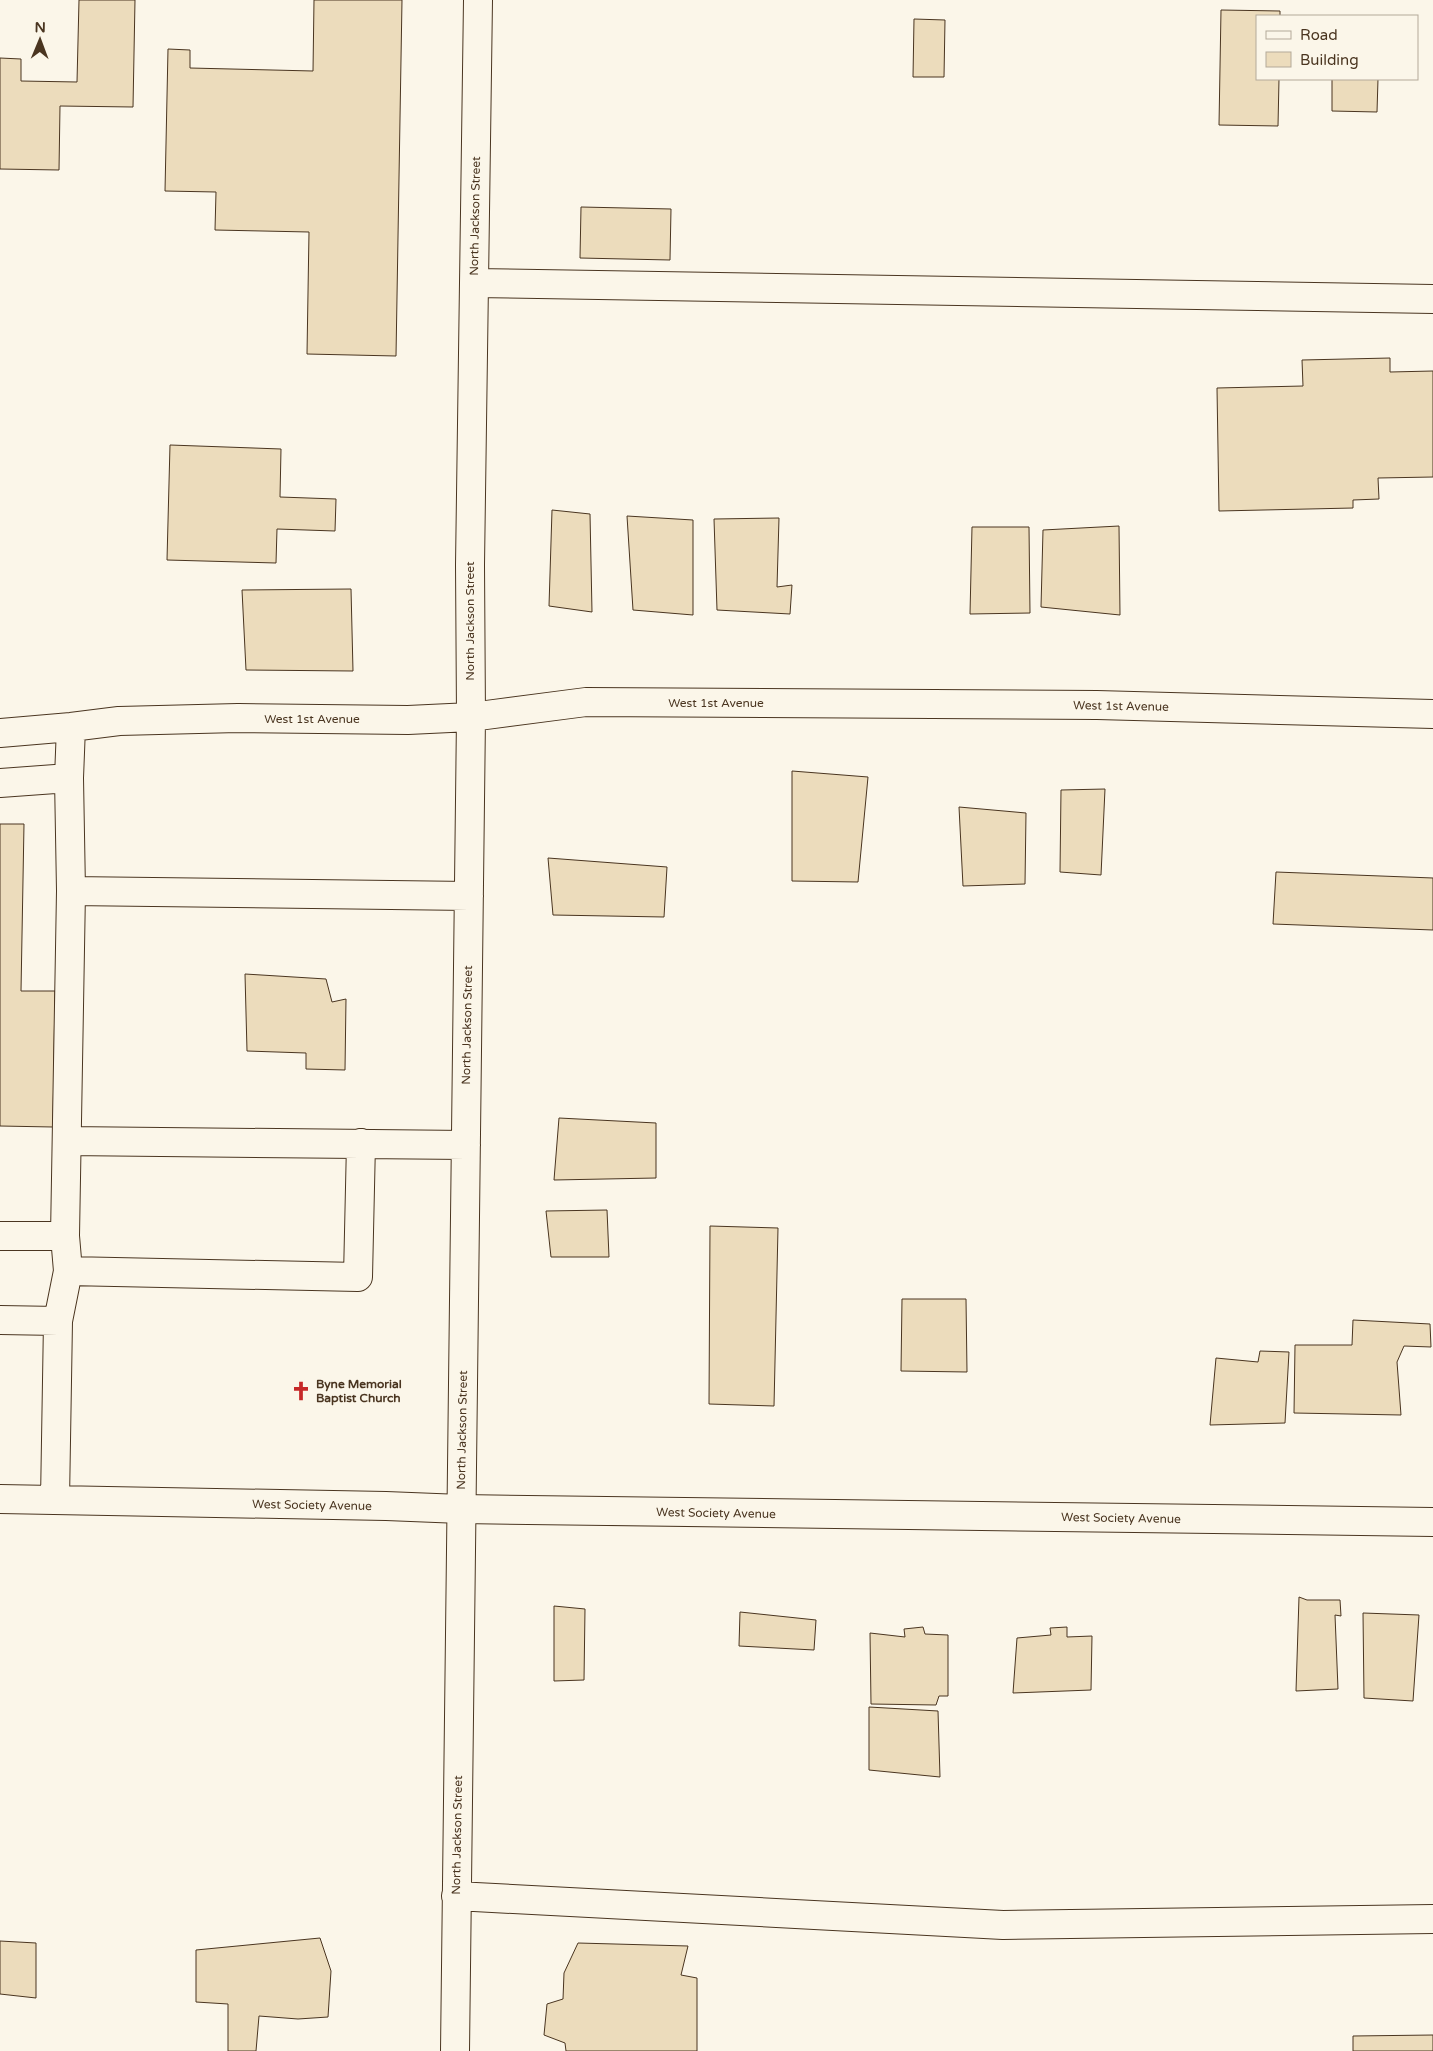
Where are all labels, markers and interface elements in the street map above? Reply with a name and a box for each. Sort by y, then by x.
north arrow [15,15,65,65]
legend [1256,15,1418,80]
text: N [34,19,46,36]
text: Road [1300,26,1338,44]
text: Building [1300,51,1359,69]
street label: North Jackson Street [467,156,483,276]
street label: North Jackson Street [463,561,477,681]
street label: West 1st Avenue [668,696,764,710]
street label: West 1st Avenue [1073,698,1169,714]
street label: West 1st Avenue [264,712,360,726]
street label: North Jackson Street [459,965,475,1085]
street label: North Jackson Street [454,1370,470,1490]
place label: Byne Memorial Baptist Church [316,1377,402,1406]
church icon: Byne Memorial Baptist Church [290,1380,312,1402]
street label: West Society Avenue [252,1497,372,1513]
street label: West Society Avenue [656,1505,776,1521]
street label: West Society Avenue [1061,1510,1181,1526]
street label: North Jackson Street [449,1775,465,1895]

